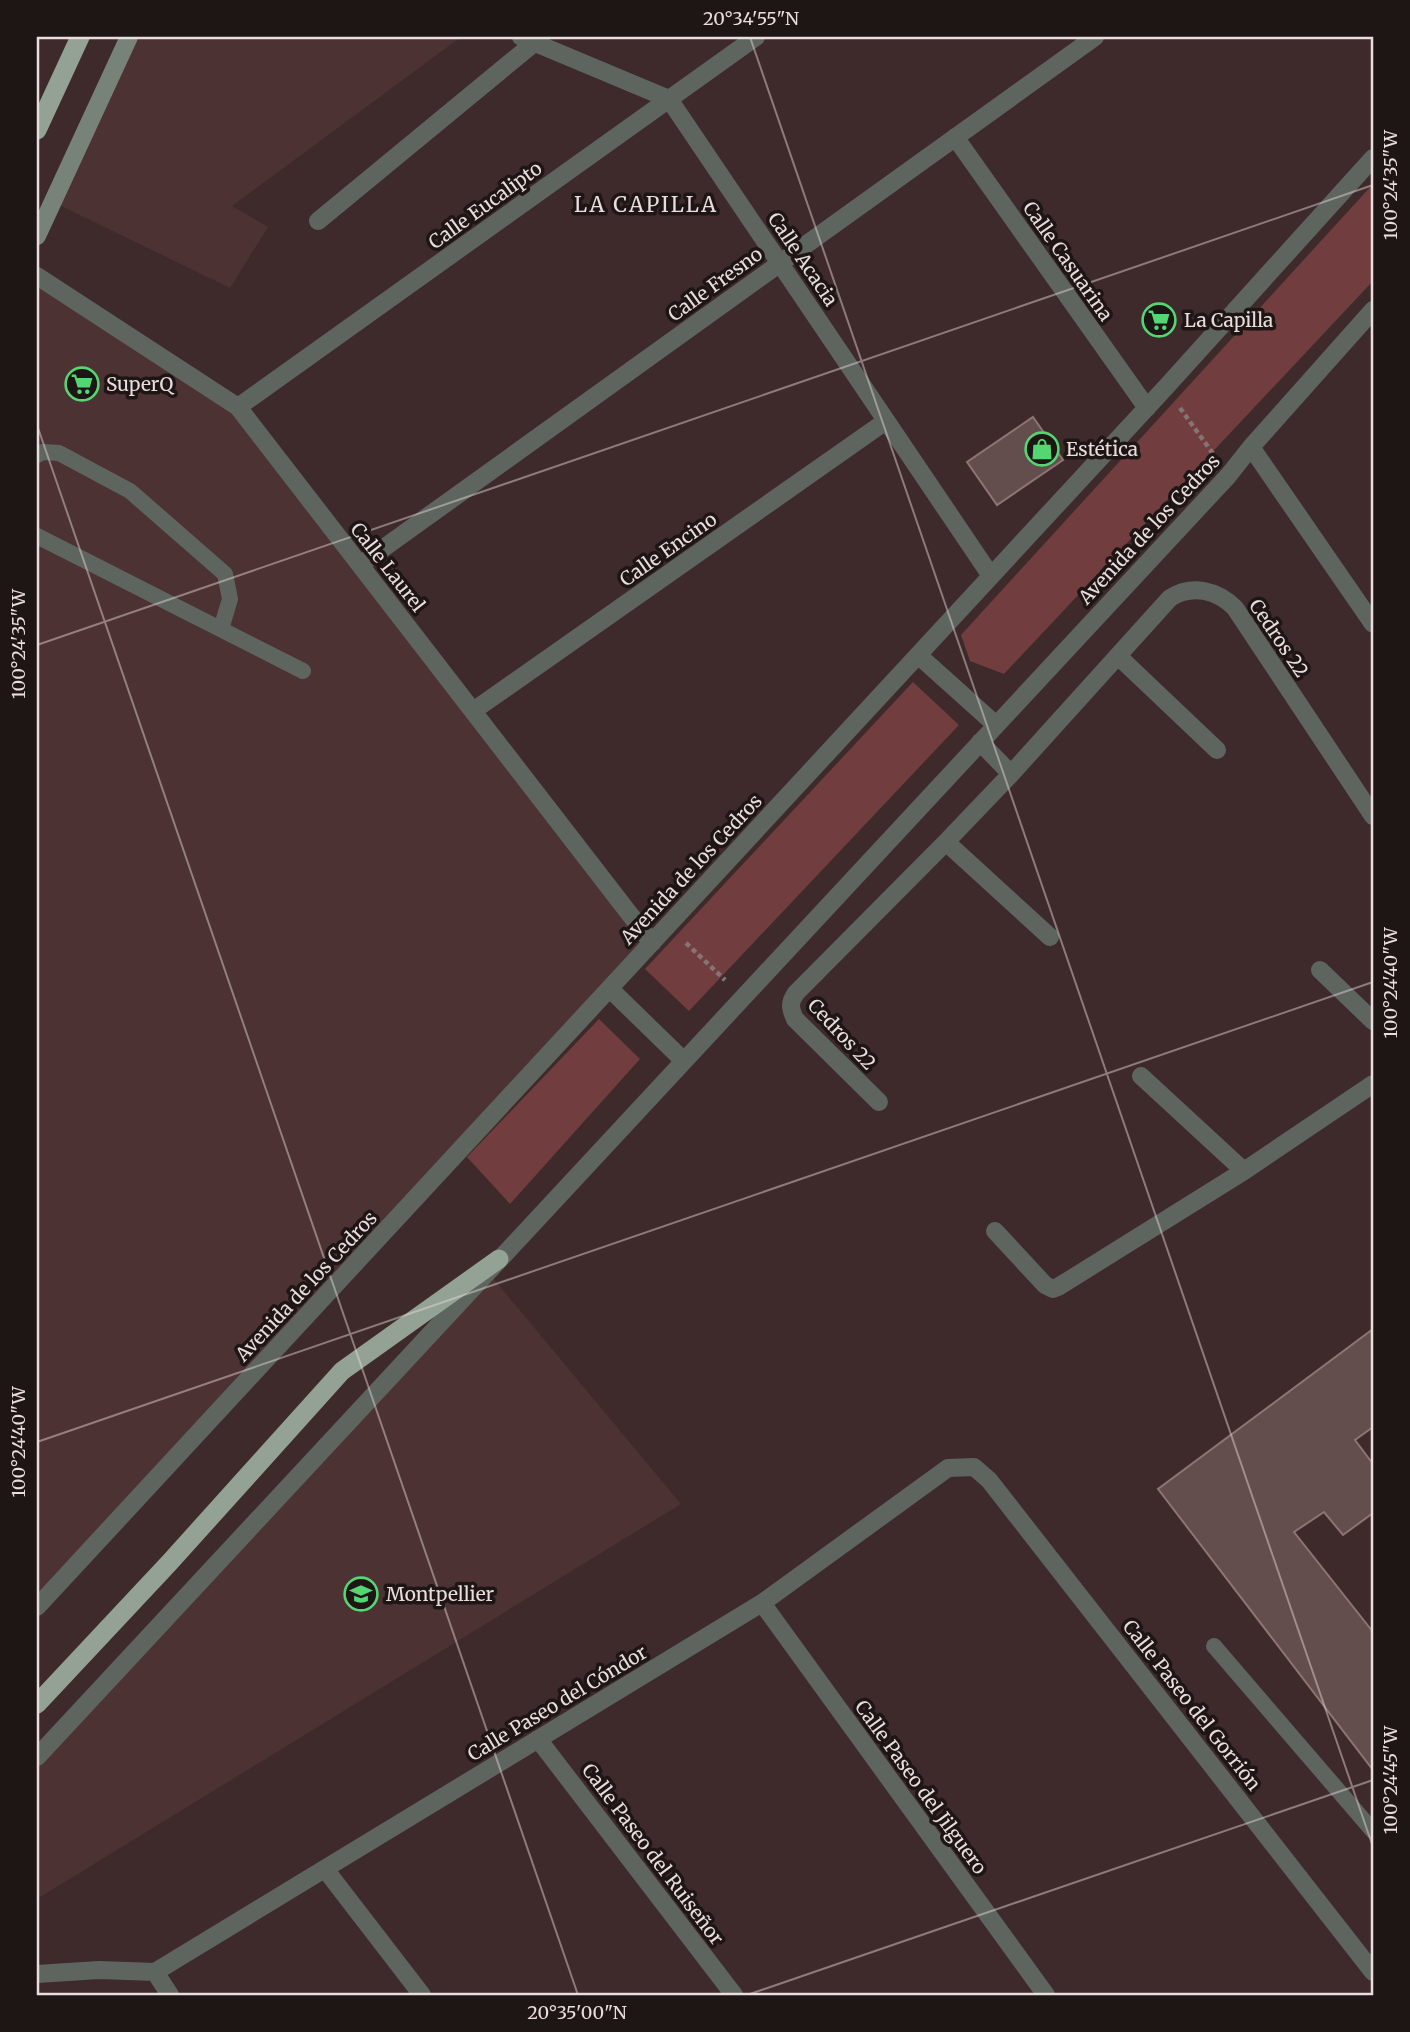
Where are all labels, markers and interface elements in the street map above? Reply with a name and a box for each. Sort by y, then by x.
text: 20°34'55"N [703,7,799,30]
text: 100°24'35"W [1379,129,1402,240]
street label: Calle Eucalipto [424,156,546,254]
district label: LA CAPILLA [574,191,718,218]
street label: Calle Casuarina [1018,196,1118,326]
street label: Calle Acacia [763,208,843,310]
street label: Calle Fresno [663,242,767,326]
supermarket icon: La Capilla [1140,301,1178,339]
place label: La Capilla [1184,308,1273,332]
supermarket icon: SuperQ [63,365,101,403]
place label: SuperQ [106,372,174,396]
shop icon: Estética [1023,430,1061,468]
place label: Estética [1066,437,1138,461]
street label: Avenida de los Cedros [1072,449,1225,610]
street label: Calle Encino [615,507,721,591]
street label: Calle Laurel [346,517,430,617]
text: 100°24'35"W [7,588,30,699]
street label: Cedros 22 [1244,594,1314,682]
street label: Avenida de los Cedros [614,789,767,950]
text: 100°24'40"W [1379,926,1402,1039]
street label: Cedros 22 [803,993,881,1075]
street label: Avenida de los Cedros [229,1206,382,1367]
text: 100°24'40"W [7,1385,30,1498]
school or university icon: Montpellier [342,1575,380,1613]
place label: Montpellier [386,1582,495,1606]
street label: Calle Paseo del Gorrión [1118,1615,1266,1796]
street label: Calle Paseo del Cóndor [463,1640,652,1766]
street label: Calle Paseo del Jilguero [850,1695,992,1879]
text: 100°24'45"W [1379,1725,1402,1834]
street label: Calle Paseo del Ruiseñor [577,1759,729,1950]
text: 20°35'00"N [527,2001,627,2024]

